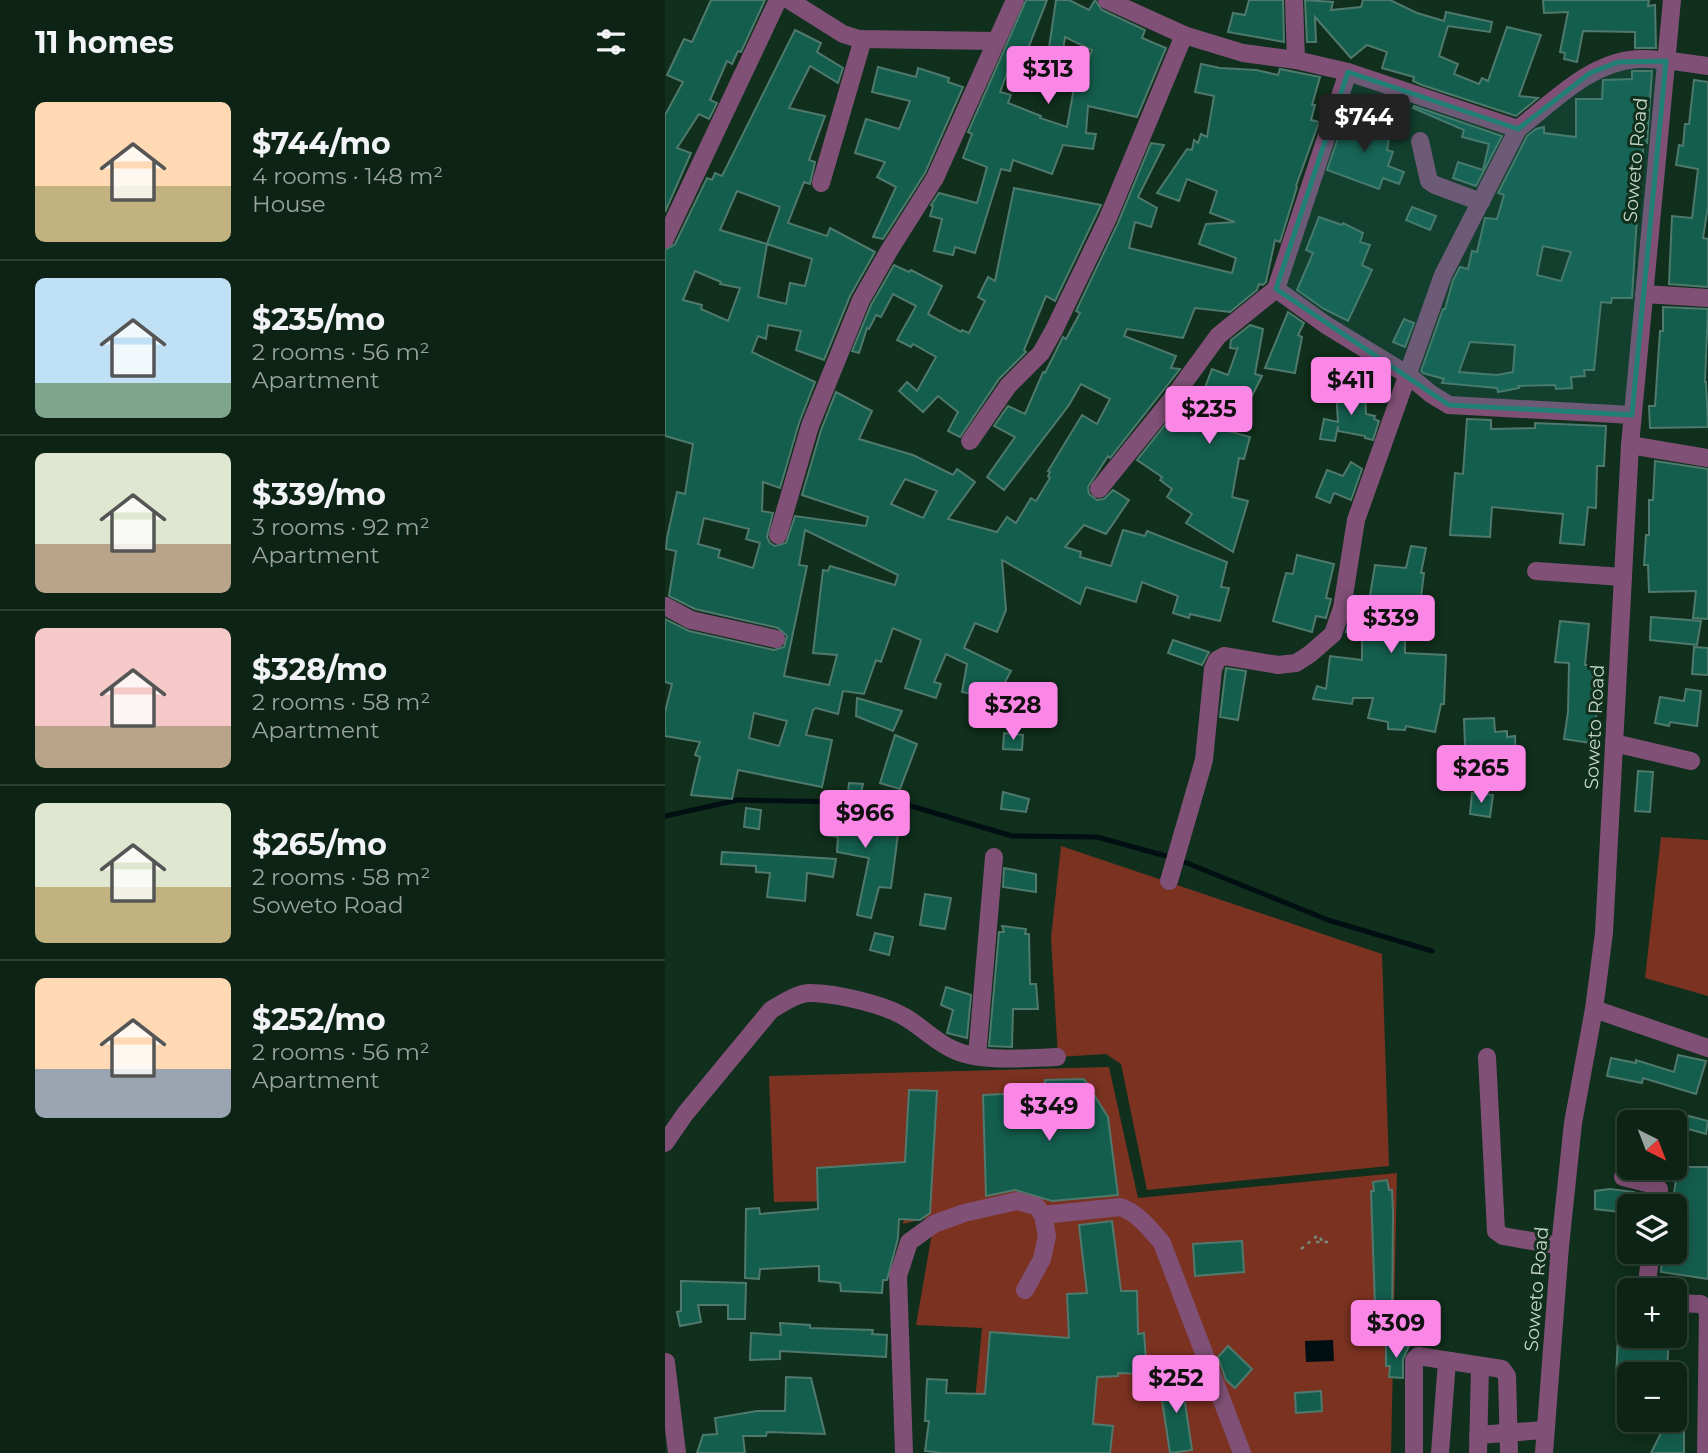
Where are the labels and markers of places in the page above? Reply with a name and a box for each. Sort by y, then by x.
pin: $313 [1007,46,1089,106]
pin: $744 [1323,94,1405,154]
pin: $411 [1310,358,1392,417]
pin: $235 [1168,386,1250,446]
pin: $339 [1350,596,1432,655]
pin: $328 [972,682,1054,742]
pin: $265 [1440,746,1522,805]
pin: $966 [824,790,906,850]
pin: $349 [1008,1084,1090,1143]
pin: $309 [1355,1300,1437,1360]
pin: $252 [1135,1356,1217,1415]

